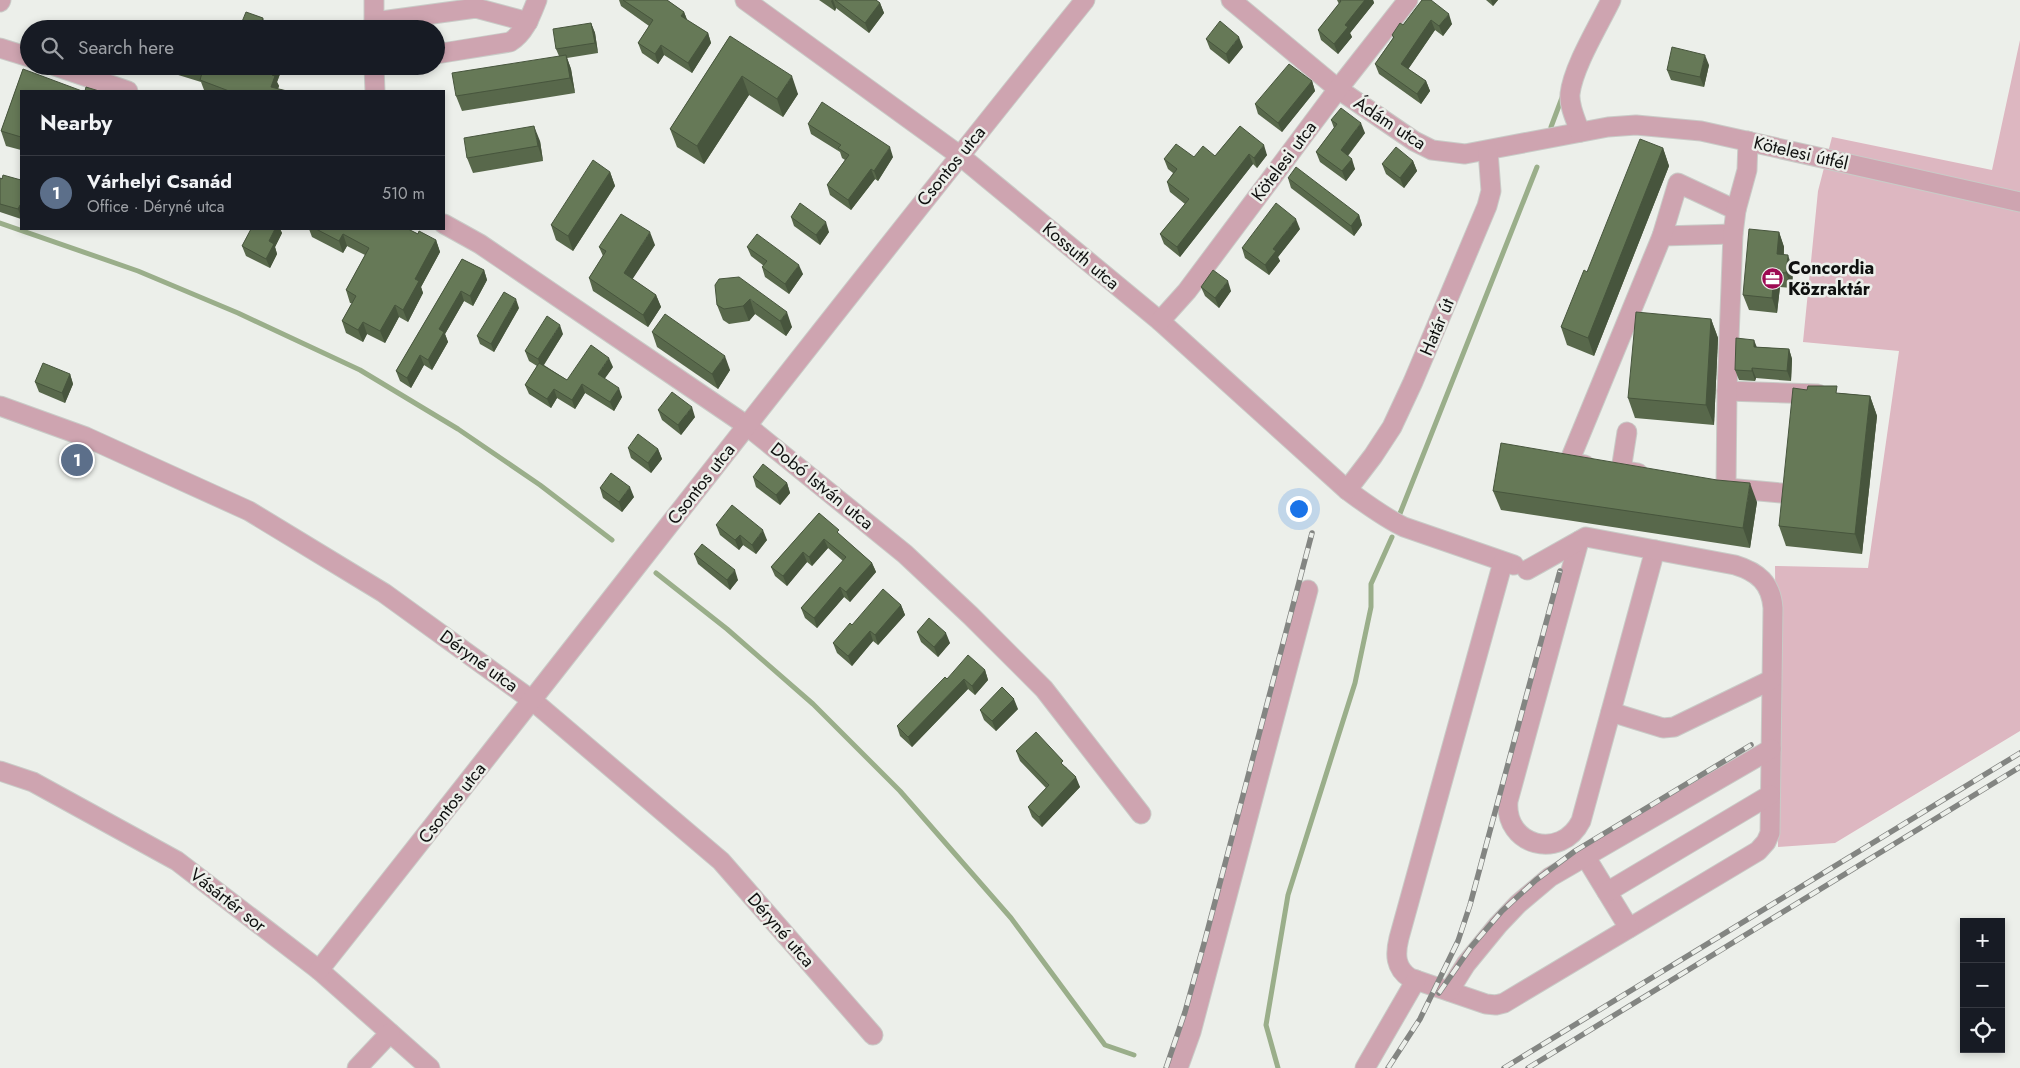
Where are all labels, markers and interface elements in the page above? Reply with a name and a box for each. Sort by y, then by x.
search box [20,20,445,75]
icon: search [38,34,66,62]
text: Search here [78,34,174,61]
street label: Ádám utca [1349,90,1431,156]
text: Nearby [40,108,112,138]
street label: Kötelesi utca [1245,115,1323,207]
street label: Csontos utca [910,120,992,212]
street label: Kötelesi útfél [1751,130,1851,176]
text: Várhelyi Csanád [87,168,232,195]
text: 1 [52,182,60,205]
text: 510 m [382,182,425,205]
text: Office · Déryné utca [87,195,224,218]
street label: Kossuth utca [1037,216,1125,296]
place label: Concordia Közraktár [1788,255,1874,302]
office icon: Concordia Közraktár [1760,266,1784,290]
street label: Határ út [1413,294,1461,360]
street label: Dobó István utca [765,436,879,536]
street label: Csontos utca [661,438,741,530]
pin: 1 [61,441,93,479]
your location [1286,496,1312,522]
street label: Déryné utca [434,624,524,698]
street label: Csontos utca [412,757,492,849]
street label: Vásártér sor [184,862,273,939]
street label: Déryné utca [741,887,821,973]
map controls [1960,918,2005,1053]
button: + [1960,918,2005,963]
button: − [1960,963,2005,1008]
button: locate [1960,1008,2005,1053]

